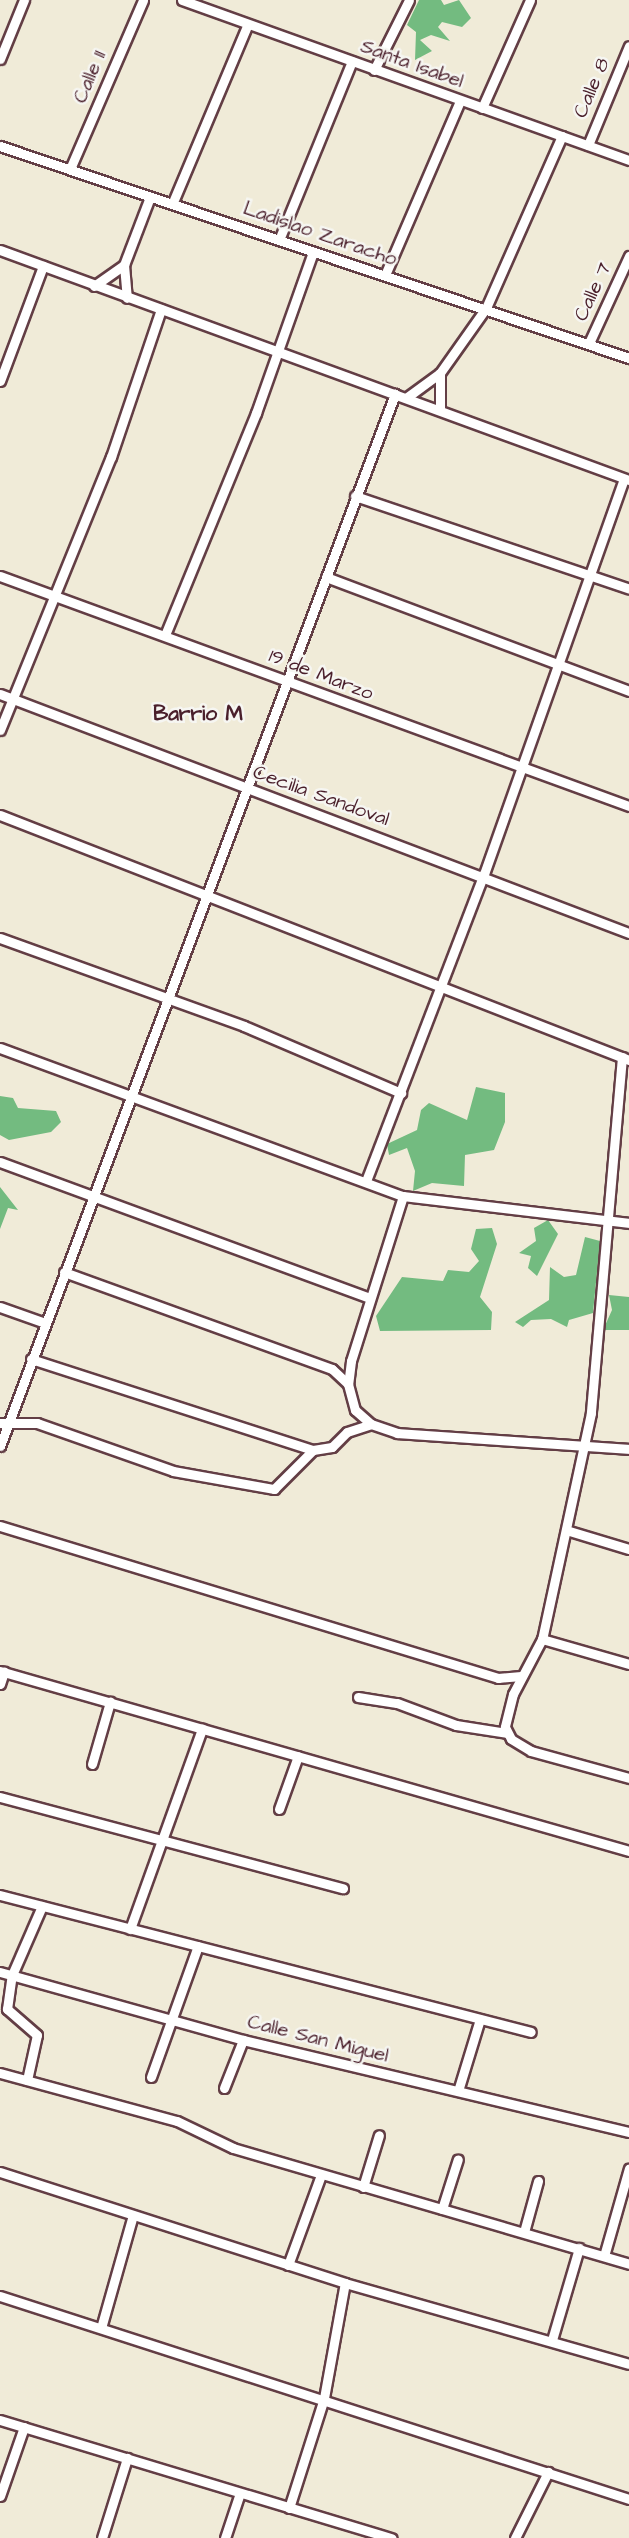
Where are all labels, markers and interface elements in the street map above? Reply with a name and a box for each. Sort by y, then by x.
street label: Santa Isabel [357,34,467,94]
street label: Calle 11 [68,47,112,107]
street label: Calle 8 [569,55,615,121]
street label: Ladislao Zaracho [240,196,400,272]
street label: Calle 7 [569,259,617,325]
street label: 19 de Marzo [265,644,377,706]
district label: Barrio M [153,701,243,727]
street label: Cecilia Sandoval [250,760,392,832]
street label: Calle San Miguel [245,2010,391,2068]

